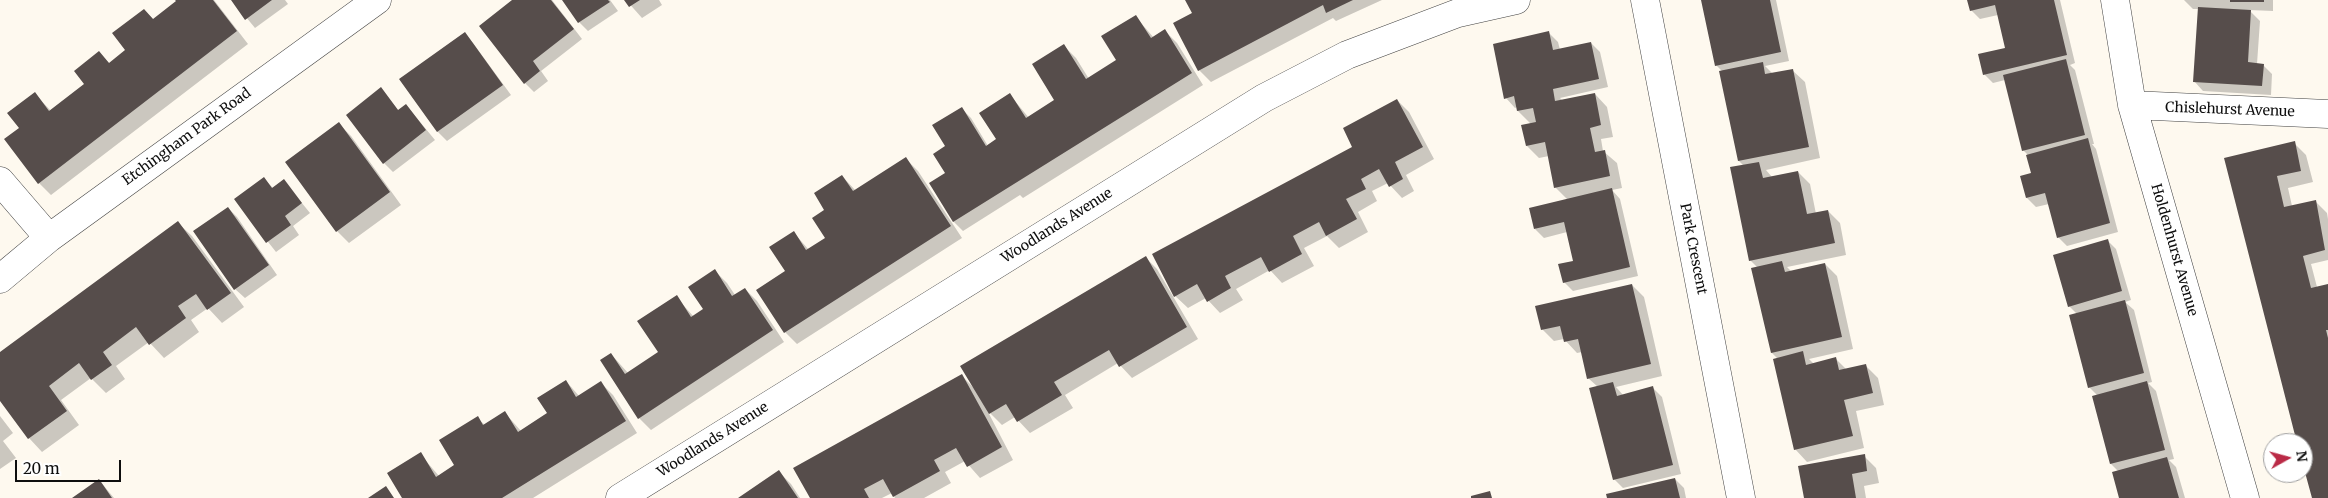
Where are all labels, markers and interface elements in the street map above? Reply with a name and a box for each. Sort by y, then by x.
street label: Etchingham Park Road [120,85,254,189]
street label: Chislehurst Avenue [2165,99,2295,121]
street label: Holdenhurst Avenue [2147,182,2201,318]
street label: Woodlands Avenue [998,185,1116,267]
street label: Park Crescent [1676,202,1710,296]
street label: Woodlands Avenue [654,399,772,481]
north arrow [2263,433,2313,483]
scale bar [18,450,124,482]
text: N [2292,450,2312,463]
text: 20 m [23,459,60,478]

